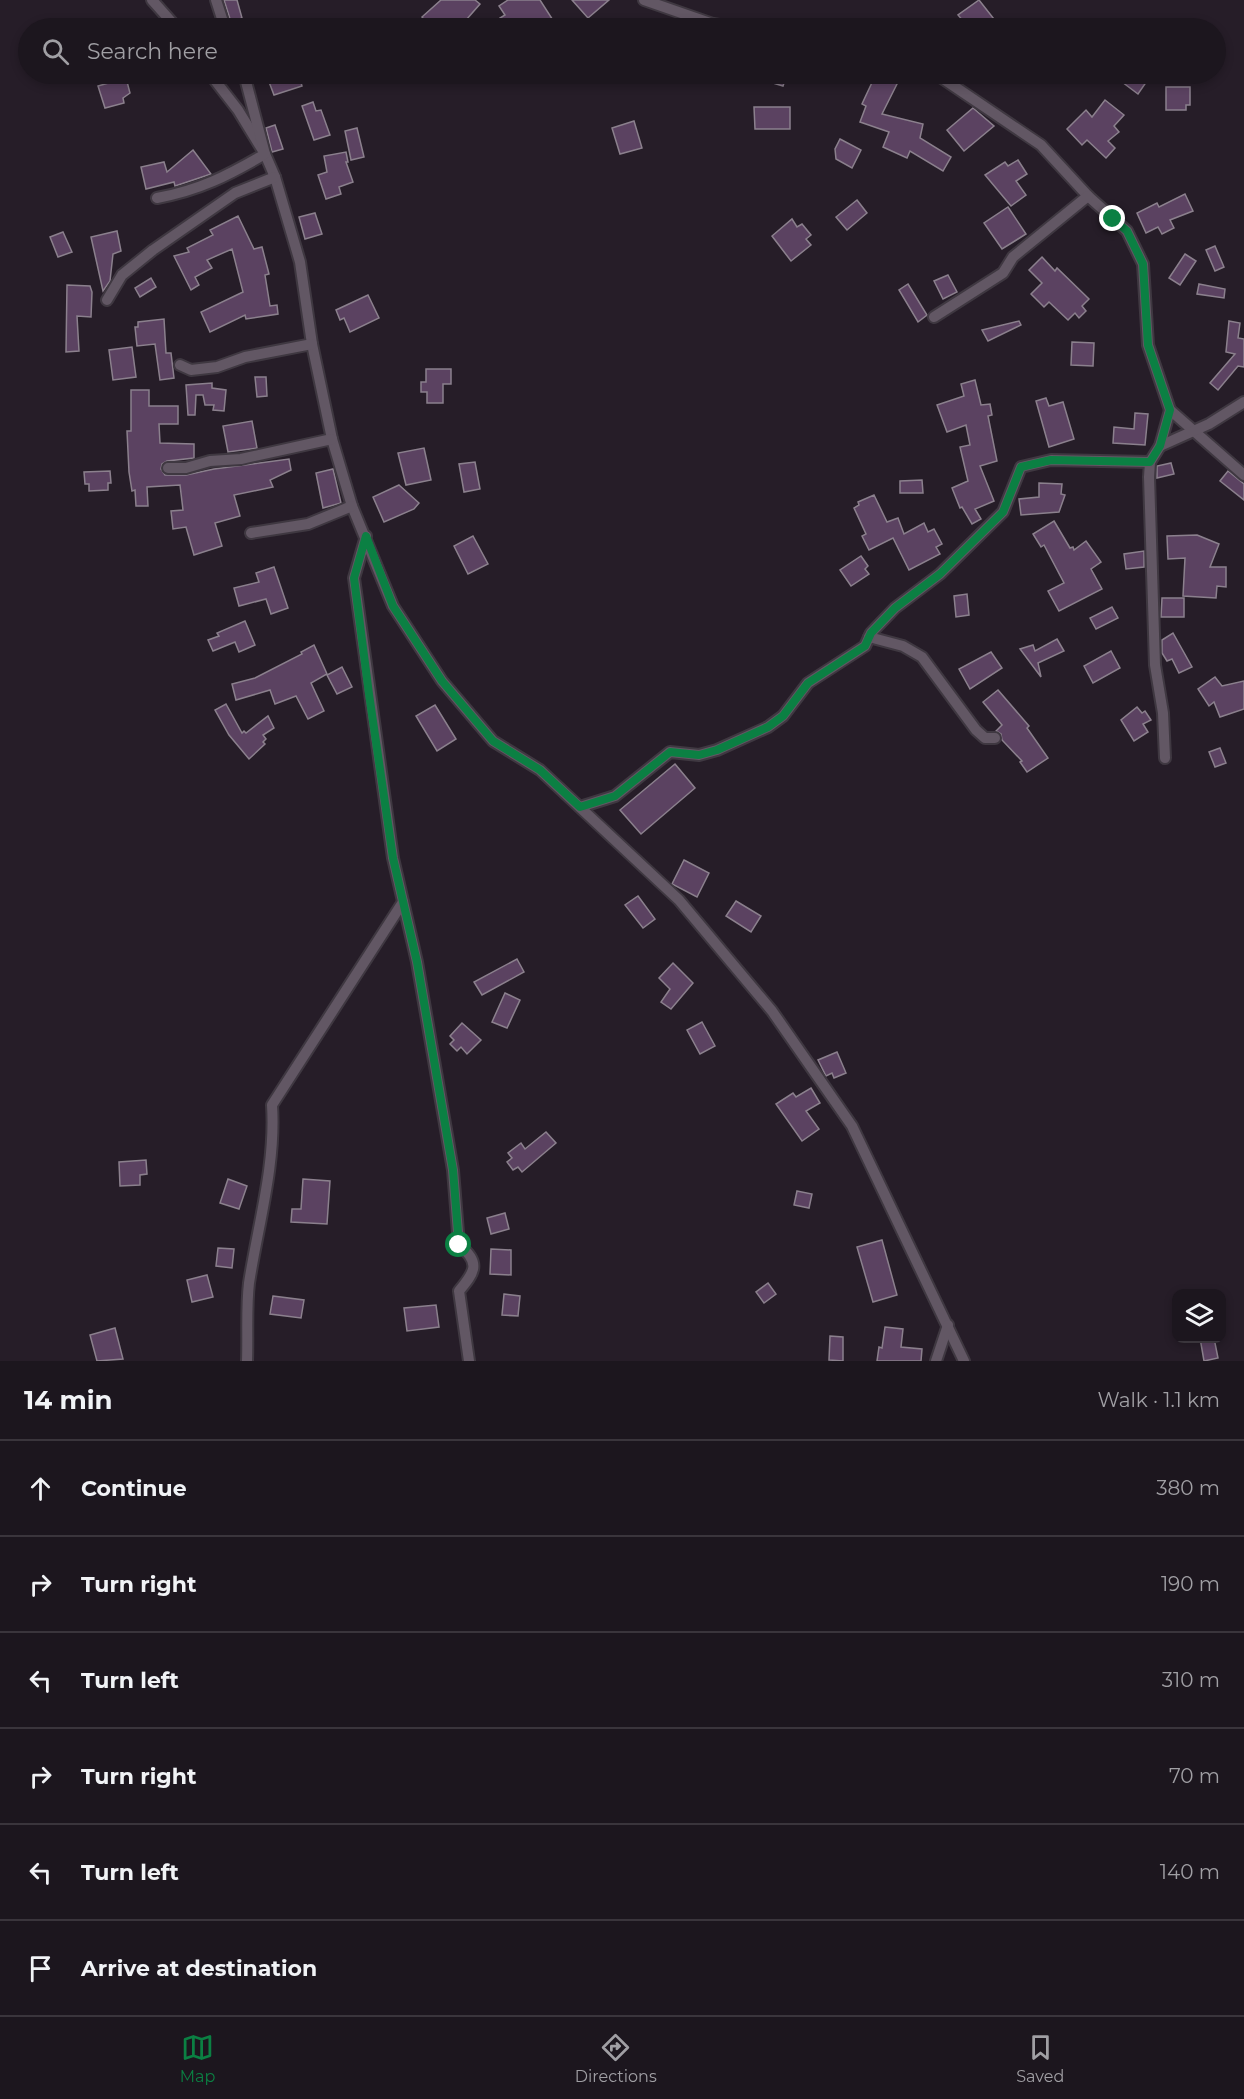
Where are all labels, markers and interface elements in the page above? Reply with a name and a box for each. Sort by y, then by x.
search box [18,18,1226,84]
icon: search [39,35,72,68]
text: Search here [87,38,218,65]
route end [1099,205,1125,231]
route start [445,1231,471,1257]
map controls [1172,1289,1226,1343]
button: layers [1172,1289,1226,1343]
text: 14 min [24,1384,113,1416]
text: Walk · 1.1 km [1098,1388,1220,1412]
icon: ahead [24,1472,57,1505]
text: Continue [81,1475,187,1502]
text: 380 m [1156,1476,1220,1500]
icon: right [24,1568,57,1601]
text: Turn right [81,1571,196,1598]
text: 190 m [1161,1572,1220,1596]
icon: left [24,1664,57,1697]
text: Turn left [81,1667,179,1694]
text: 310 m [1162,1668,1220,1692]
icon: right [24,1760,57,1793]
text: Turn right [81,1763,196,1790]
text: 70 m [1169,1764,1220,1788]
icon: left [24,1856,57,1889]
text: Turn left [81,1859,179,1886]
text: 140 m [1160,1860,1220,1884]
icon: arrive [24,1952,57,1985]
text: Arrive at destination [81,1955,317,1982]
tab: Map [180,2031,215,2086]
tab: Directions [575,2031,657,2086]
tab: Saved [1016,2031,1064,2086]

